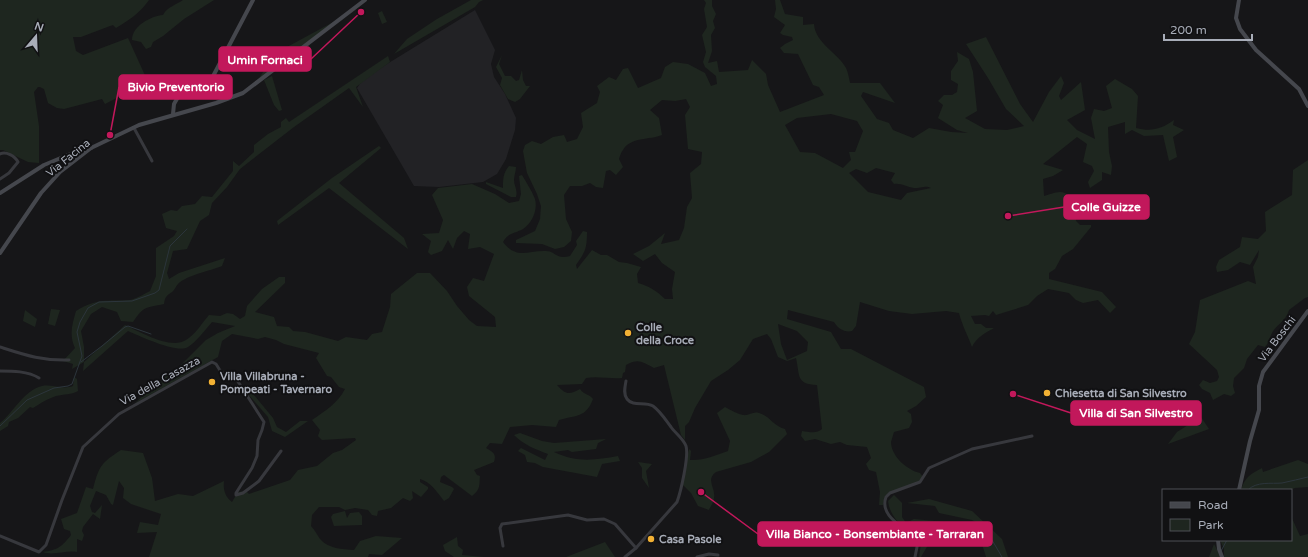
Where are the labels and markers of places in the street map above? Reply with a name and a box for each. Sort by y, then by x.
callout: Umin Fornaci [219,47,311,71]
callout: Bivio Preventorio [119,75,232,99]
callout: Colle Guizze [1064,195,1149,219]
place label: Colle della Croce [636,321,695,347]
marker: Colle della Croce [623,328,633,338]
place label: Villa Villabruna - Pompeati - Tavernaro [220,370,332,397]
marker: Villa Villabruna - Pompeati - Tavernaro [207,377,217,387]
place label: Chiesetta di San Silvestro [1055,387,1187,400]
marker: Chiesetta di San Silvestro [1042,388,1052,398]
callout: Villa di San Silvestro [1071,401,1201,425]
callout: Villa Bianco - Bonsembiante - Tarraran [758,522,992,546]
place label: Casa Pasole [659,533,722,546]
marker: Casa Pasole [646,534,656,544]

